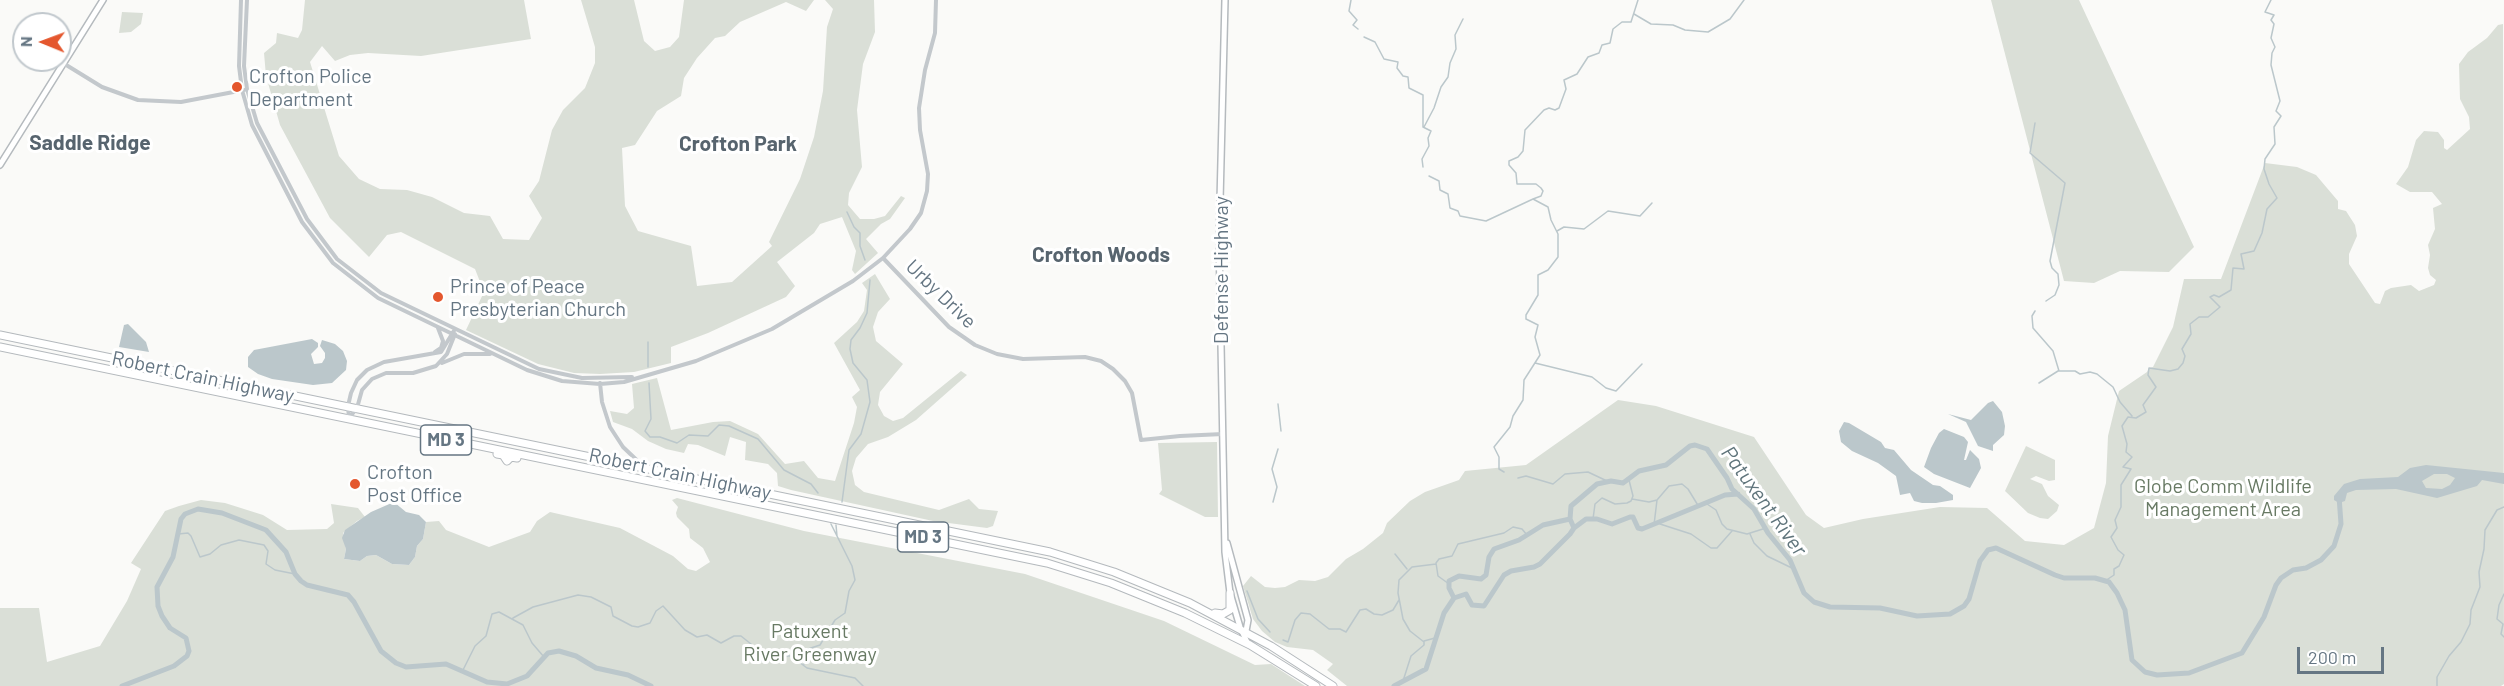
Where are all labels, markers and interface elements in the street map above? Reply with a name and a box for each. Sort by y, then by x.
north arrow [12,12,72,72]
text: N [16,36,35,47]
place label: Crofton Police Department [249,64,372,111]
marker: Crofton Police Department [230,80,244,94]
district label: Saddle Ridge [29,130,151,156]
district label: Crofton Park [679,131,797,157]
street label: Defense Highway [1209,196,1233,344]
district label: Crofton Woods [1032,242,1170,268]
street label: Urby Drive [901,255,981,333]
place label: Prince of Peace Presbyterian Church [450,274,626,321]
marker: Prince of Peace Presbyterian Church [431,290,445,304]
street label: Robert Crain Highway [110,346,296,408]
road number: MD 3 [420,425,472,455]
water label: Patuxent River [1716,441,1812,561]
street label: Robert Crain Highway [587,443,773,505]
place label: Crofton Post Office [367,460,462,507]
park label: Globe Comm Wildlife Management Area [2134,474,2312,521]
marker: Crofton Post Office [348,477,362,491]
road number: MD 3 [898,522,948,552]
park label: Patuxent River Greenway [743,619,877,666]
scale bar [2300,635,2387,673]
text: 200 m [2308,646,2356,668]

